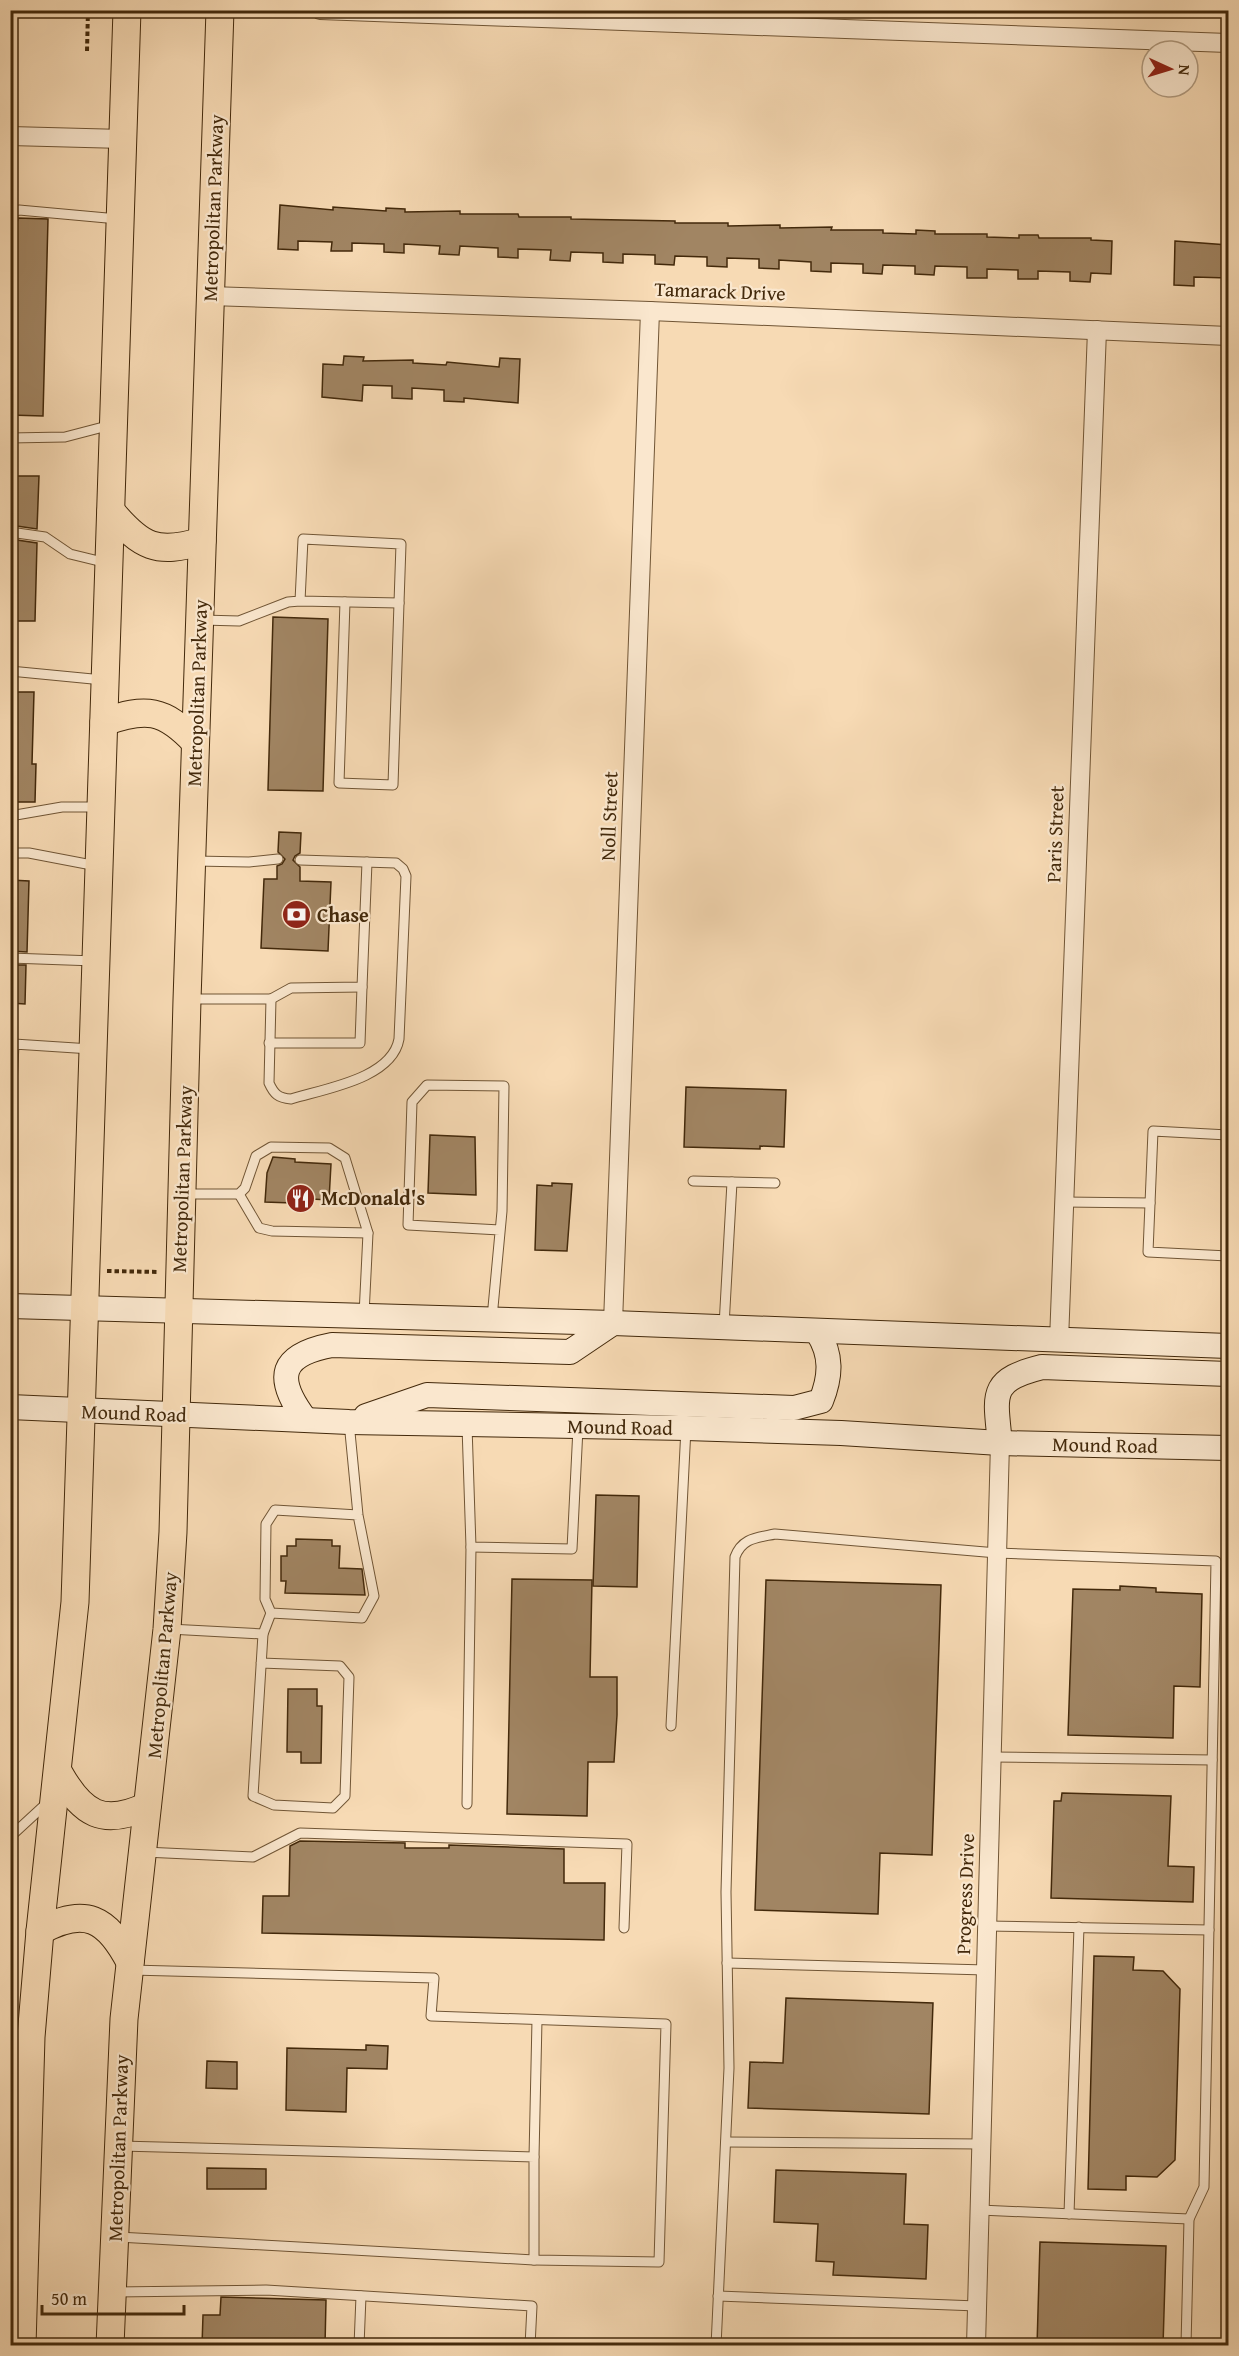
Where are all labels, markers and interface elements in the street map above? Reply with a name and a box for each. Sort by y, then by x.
north arrow [1140,39,1200,99]
text: N [1173,64,1197,77]
street label: Metropolitan Parkway [195,114,230,302]
street label: Tamarack Drive [654,274,786,307]
street label: Metropolitan Parkway [179,599,214,787]
street label: Noll Street [592,771,625,861]
street label: Paris Street [1038,785,1071,883]
bank icon: Chase [280,899,312,931]
place label: Chase [317,900,369,929]
street label: Metropolitan Parkway [164,1085,199,1273]
restaurant icon: McDonald's [284,1182,316,1214]
place label: McDonald's [321,1183,425,1212]
street label: Mound Road [81,1396,188,1429]
street label: Mound Road [567,1411,673,1442]
street label: Mound Road [1052,1429,1158,1460]
street label: Metropolitan Parkway [139,1570,184,1760]
street label: Progress Drive [948,1833,981,1955]
street label: Metropolitan Parkway [100,2054,135,2242]
scale bar [42,2278,184,2316]
text: 50 m [51,2285,87,2312]

